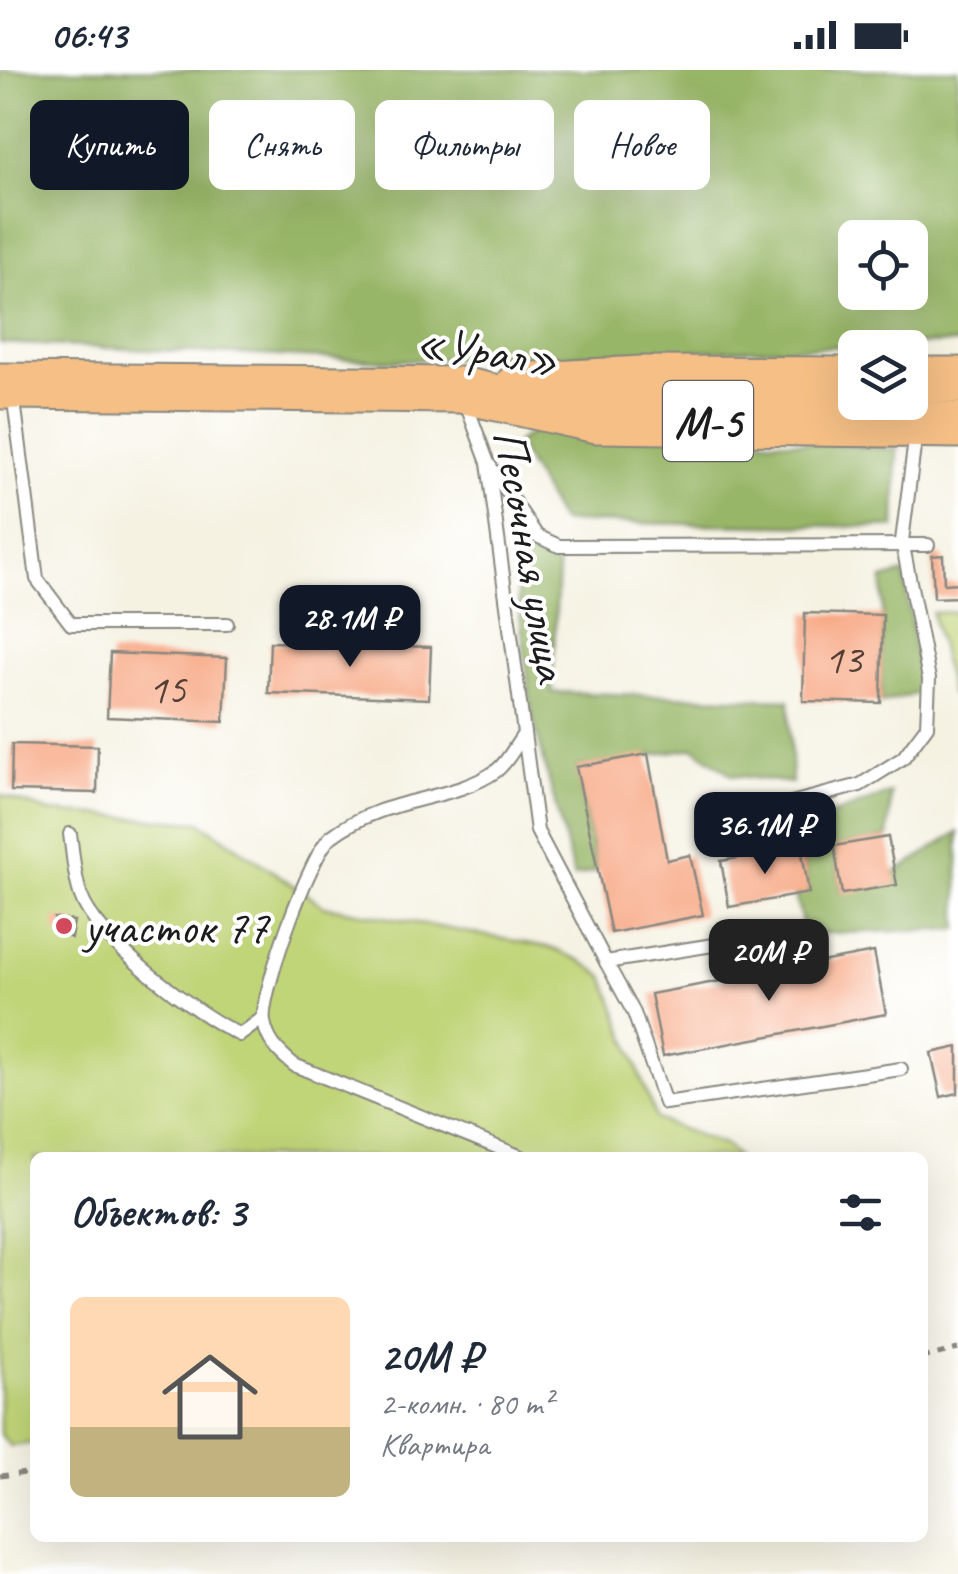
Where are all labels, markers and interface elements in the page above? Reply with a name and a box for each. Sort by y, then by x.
text: 06:43 [50,12,127,59]
chip: Купить [30,100,189,190]
chip: Снять [209,100,355,190]
chip: Фильтры [375,100,554,190]
chip: Новое [574,100,710,190]
map controls [838,220,928,420]
button: locate [838,220,928,310]
street label: «Урал» [412,311,562,391]
button: layers [838,330,928,420]
road number: М-5 [663,381,753,461]
street label: Песочная улица [479,425,583,689]
pin: 28.1M ₽ [258,585,442,670]
text: 28.1M ₽ [301,597,399,638]
house number: 13 [824,633,865,686]
house number: 15 [148,663,188,716]
pin: 36.1M ₽ [673,792,857,877]
text: 36.1M ₽ [716,804,814,845]
place label: участок 77 [81,897,271,957]
marker: участок 77 [53,915,75,937]
pin: 20M ₽ [699,919,839,1004]
text: 20M ₽ [731,931,807,972]
icon: filters [833,1185,888,1240]
text: Объектов: 3 [70,1186,246,1239]
text: 20M ₽ [380,1330,480,1383]
icon: home [150,1337,270,1457]
text: 2-комн. · 80 m² [380,1383,552,1424]
text: Квартира [380,1424,489,1465]

